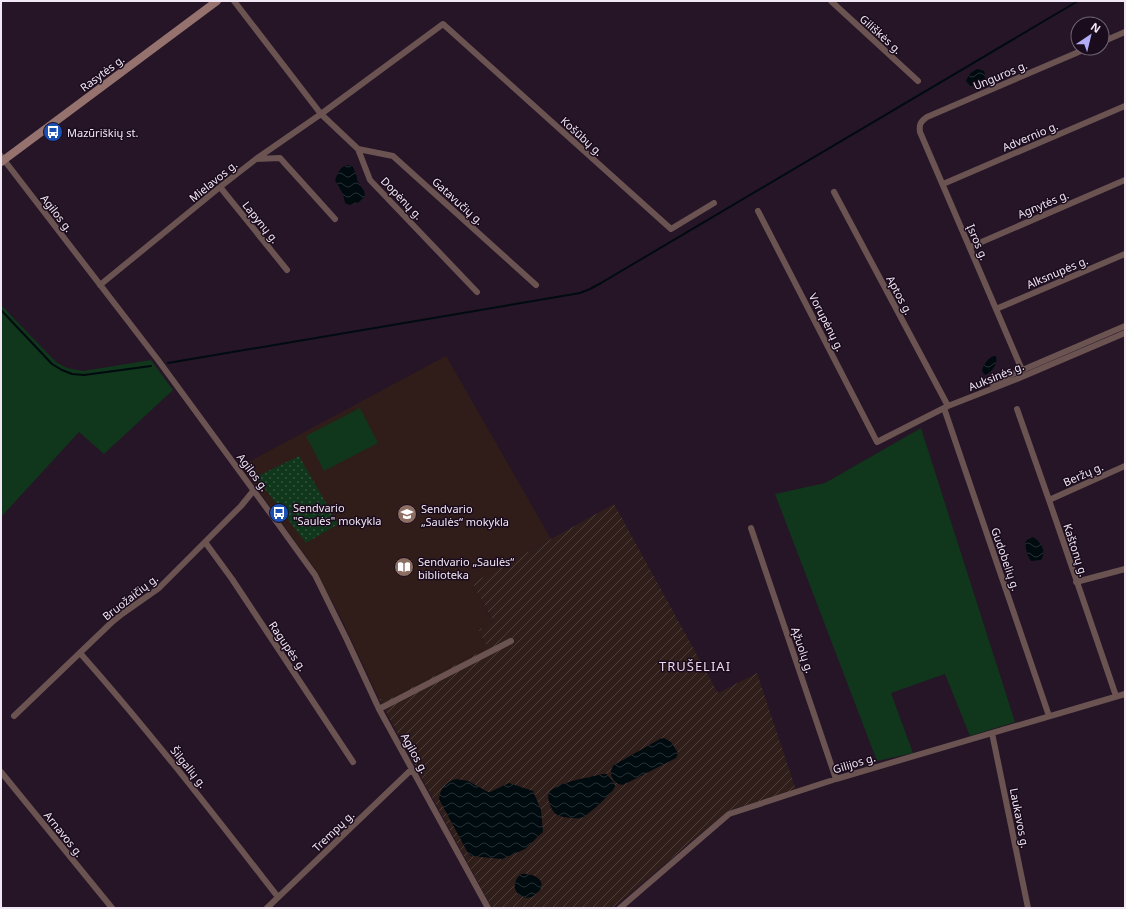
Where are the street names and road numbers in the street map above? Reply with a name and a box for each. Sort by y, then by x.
street label: Giliškės g. [857,11,905,57]
street label: Rasytės g. [77,51,127,95]
street label: Unguros g. [971,57,1029,93]
street label: Košūbų g. [558,113,606,159]
street label: Advernio g. [1000,118,1060,154]
street label: Mielavos g. [186,157,240,205]
street label: Dopėnų g. [378,173,426,223]
street label: Gatavučių g. [429,174,487,228]
street label: Agnytės g. [1015,186,1071,221]
street label: Agilos g. [38,191,76,235]
street label: Lapynų g. [239,198,283,246]
street label: Įsros g. [964,222,992,262]
street label: Alksnupės g. [1024,252,1090,292]
street label: Aptos g. [883,273,917,317]
street label: Vorupėnų g. [806,290,848,354]
street label: Auksinės g. [966,358,1026,394]
street label: Agilos g. [234,450,272,494]
street label: Beržų g. [1061,458,1105,489]
street label: Kaštonų g. [1060,522,1092,579]
street label: Gudobelių g. [988,525,1024,593]
street label: Bruožaičių g. [99,571,161,623]
street label: Ragupės g. [266,618,310,674]
street label: Ąžuolų g. [788,625,818,675]
street label: Agilos g. [398,730,432,776]
street label: Šilgalių g. [168,743,210,791]
street label: Gilijos g. [831,749,877,777]
street label: Laukavos g. [1007,787,1033,849]
street label: Trempų g. [309,807,357,855]
street label: Arnavos g. [41,808,87,860]

